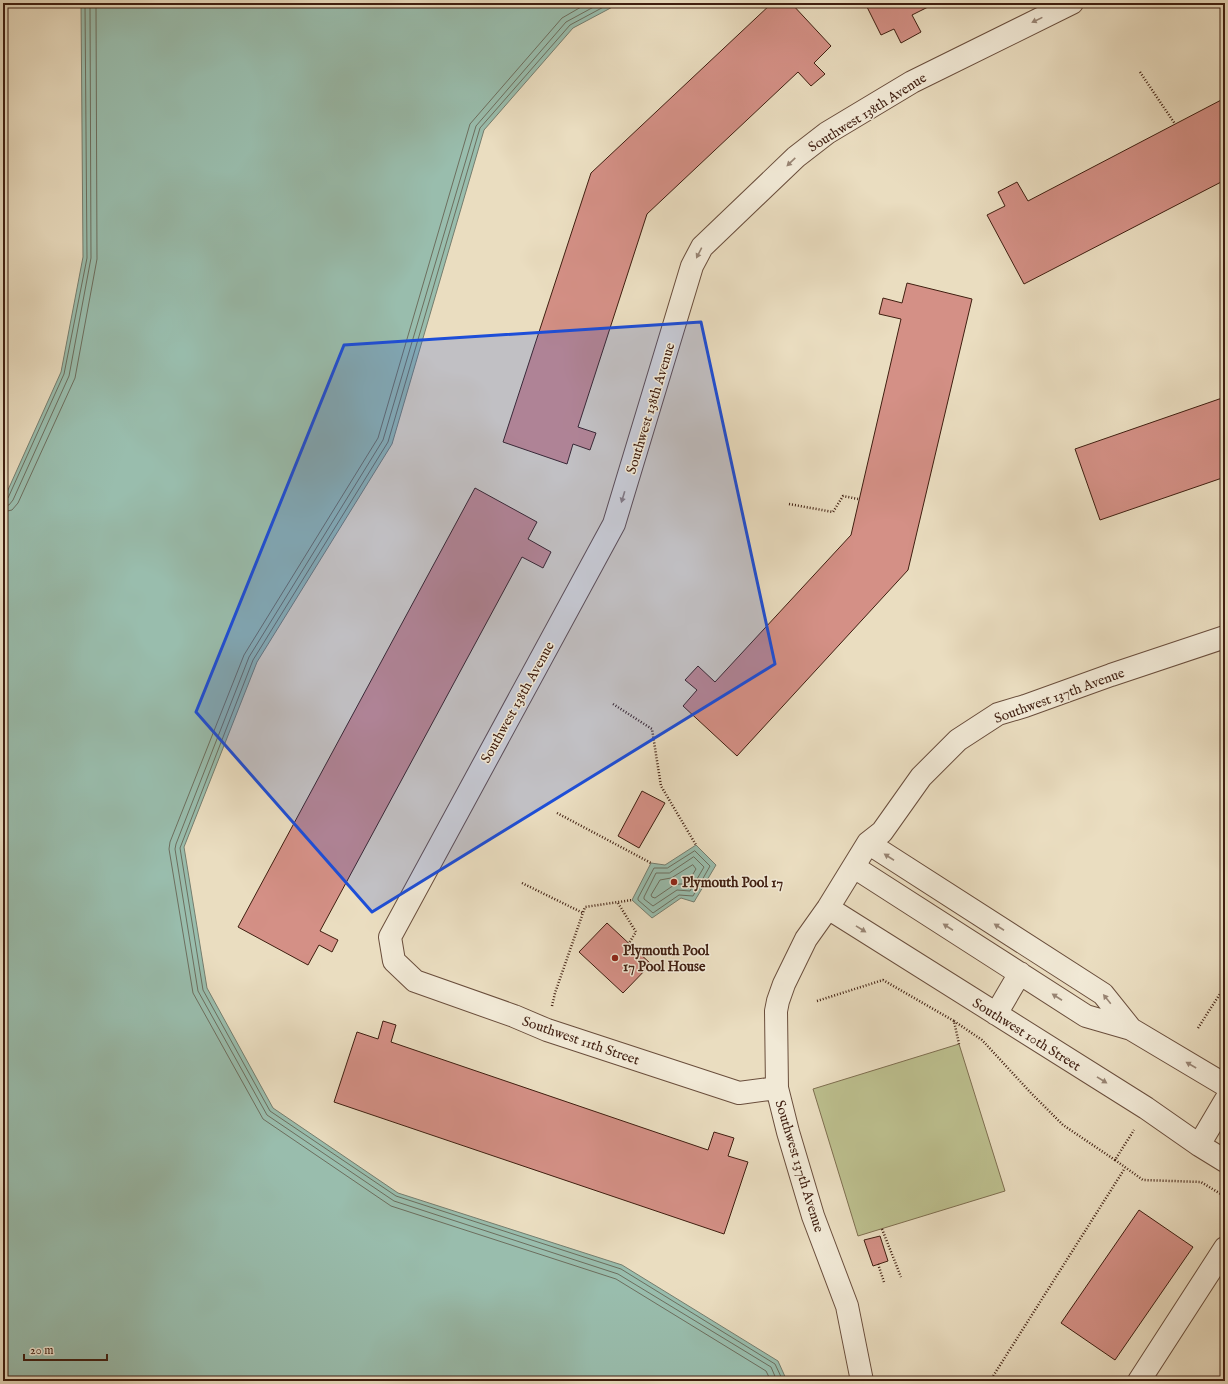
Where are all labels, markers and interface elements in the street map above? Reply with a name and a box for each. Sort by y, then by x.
one-way arrow [1031,17,1042,23]
street label: Southwest 138th Avenue [805,69,931,157]
one-way arrow [786,157,796,166]
one-way arrow [696,247,702,259]
street label: Southwest 138th Avenue [622,340,680,476]
one-way arrow [620,491,626,503]
street label: Southwest 138th Avenue [477,638,559,766]
street label: Southwest 137th Avenue [992,664,1128,728]
one-way arrow [884,853,895,861]
place label: Plymouth Pool 17 [682,874,783,892]
marker: Plymouth Pool 17 [669,877,679,887]
one-way arrow [943,923,953,931]
one-way arrow [994,923,1004,931]
one-way arrow [856,925,866,933]
place label: Plymouth Pool 17 Pool House [623,942,710,976]
marker: Plymouth Pool 17 Pool House [610,953,620,963]
one-way arrow [1052,993,1062,1001]
one-way arrow [1103,993,1111,1004]
street label: Southwest 10th Street [969,994,1084,1076]
street label: Southwest 11th Street [520,1012,642,1070]
one-way arrow [1185,1062,1197,1069]
one-way arrow [1096,1077,1107,1084]
street label: Southwest 137th Avenue [770,1098,828,1235]
scale bar [24,1336,107,1362]
text: 20 m [30,1343,53,1358]

